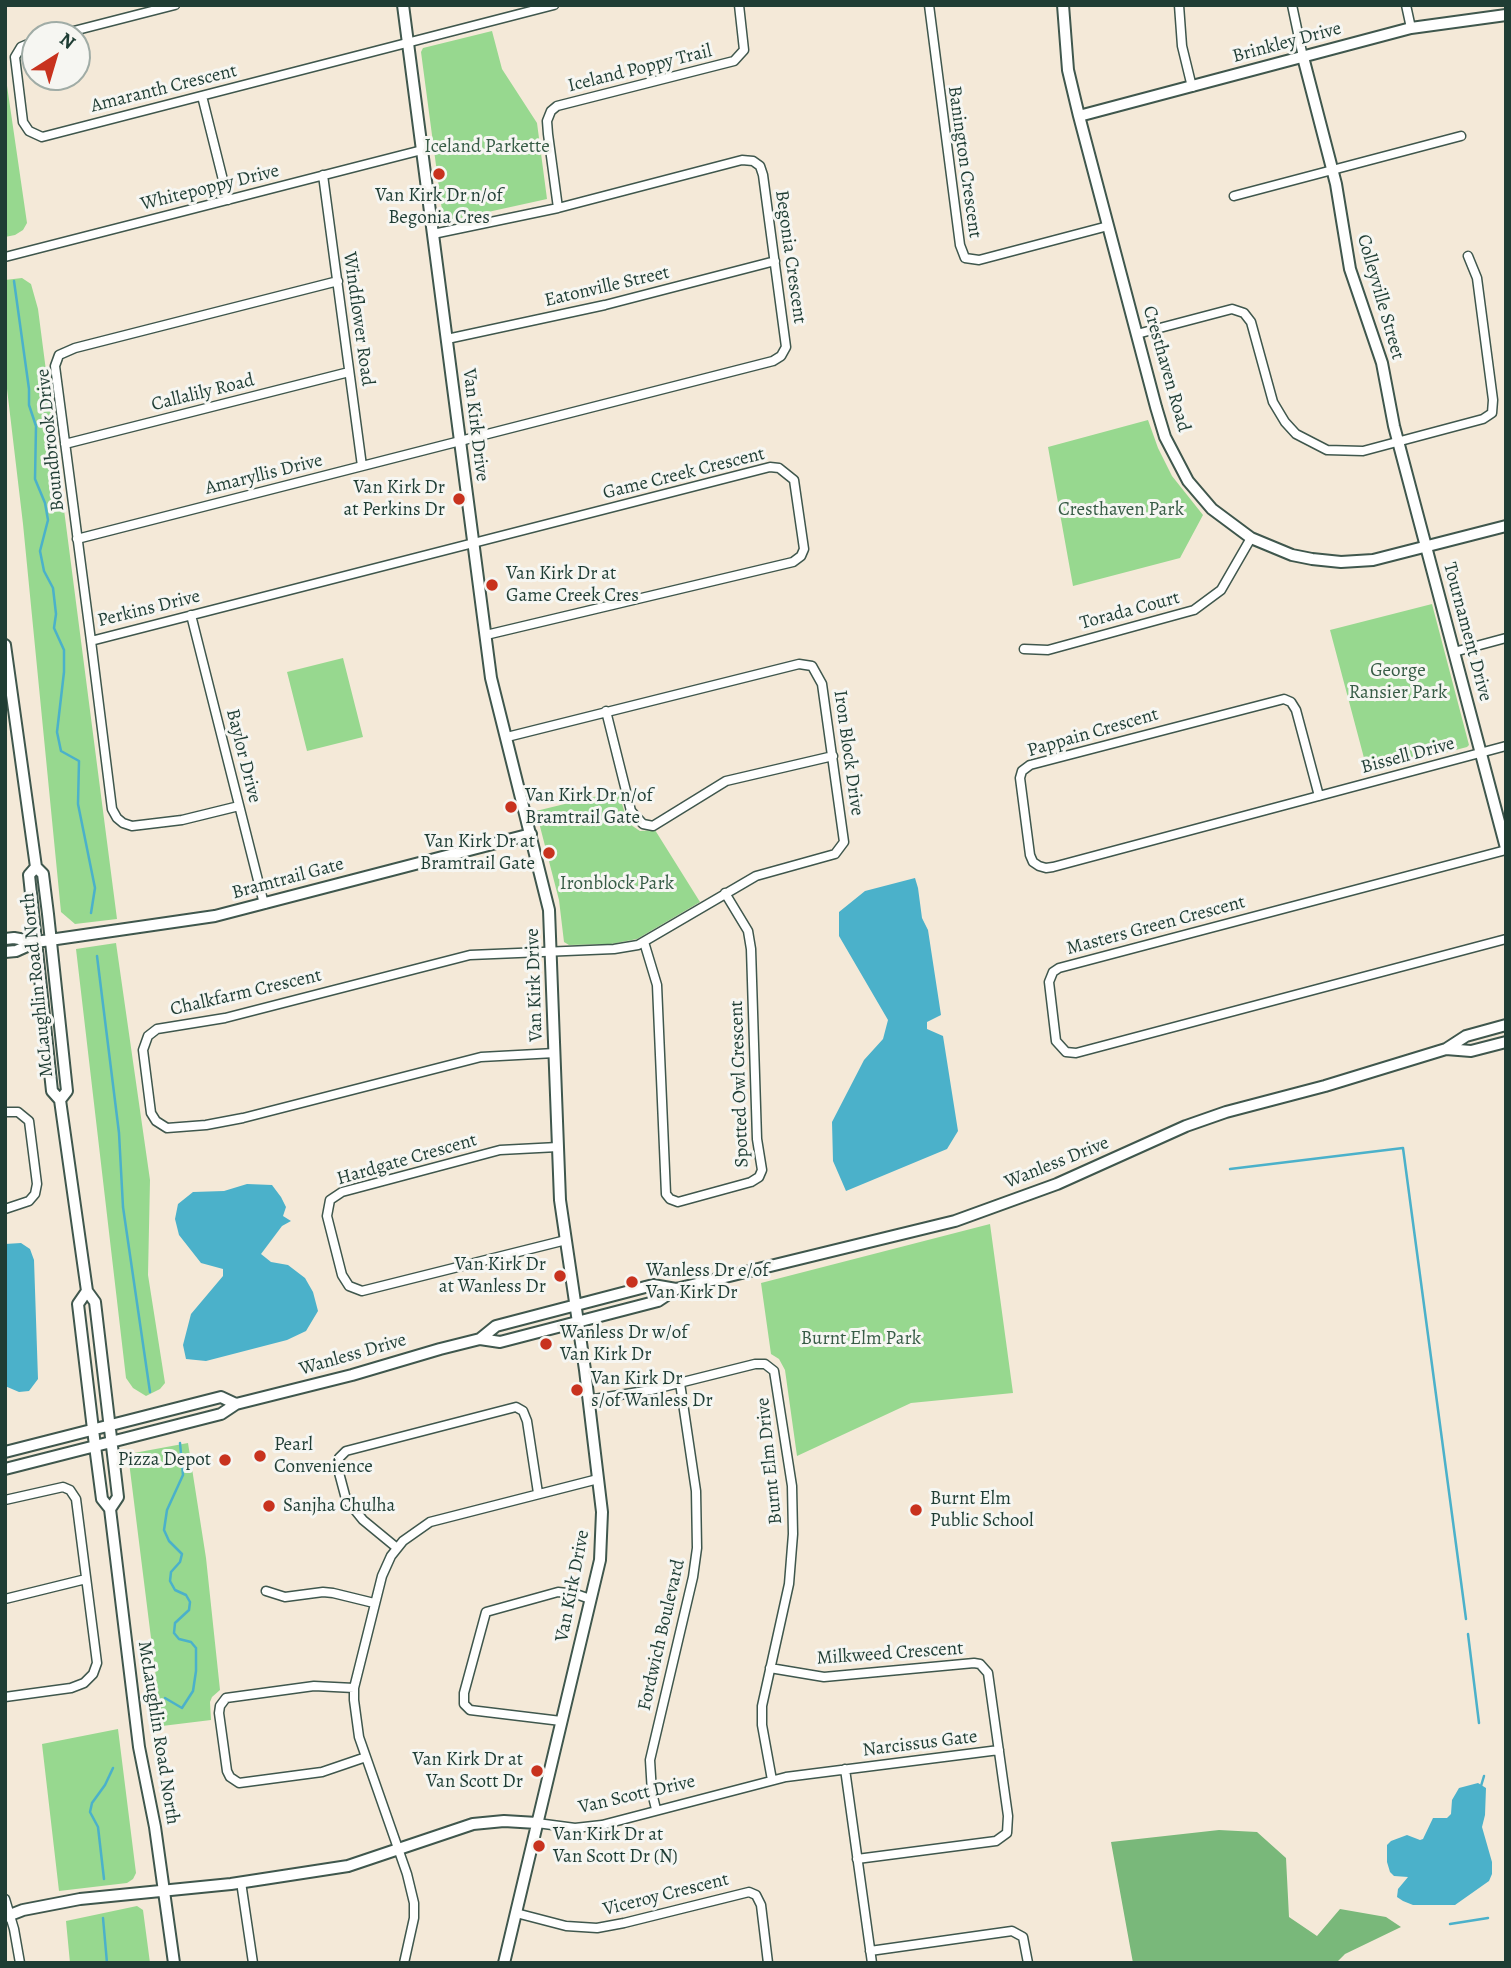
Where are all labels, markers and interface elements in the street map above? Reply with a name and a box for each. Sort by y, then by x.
street label: Brinkley Drive [1230,18,1344,68]
north arrow [21,21,91,91]
text: N [54,26,81,55]
street label: Iceland Poppy Trail [566,40,714,98]
street label: Amaranth Crescent [89,60,239,118]
street label: Banington Crescent [942,84,986,240]
park label: Iceland Parkette [424,136,550,158]
street label: Whitepoppy Drive [138,160,282,216]
marker: Van Kirk Dr n/of Begonia Cres [431,166,447,182]
place label: Van Kirk Dr n/of Begonia Cres [375,185,503,229]
street label: Begonia Crescent [769,189,811,325]
street label: Colleyville Street [1351,232,1409,362]
street label: Windflower Road [337,250,379,388]
street label: Eatonville Street [542,262,672,312]
street label: Cresthaven Road [1137,303,1195,435]
street label: Van Kirk Drive [457,367,493,483]
street label: Boundbrook Drive [32,368,70,512]
street label: Callalily Road [149,369,257,417]
street label: Game Creek Crescent [601,443,767,505]
street label: Amaryllis Drive [203,449,325,501]
place label: Van Kirk Dr at Perkins Dr [343,477,445,521]
marker: Van Kirk Dr at Perkins Dr [451,491,467,507]
park label: Cresthaven Park [1058,499,1184,521]
street label: Tournament Drive [1437,560,1497,704]
place label: Van Kirk Dr at Game Creek Cres [506,563,639,607]
marker: Van Kirk Dr at Game Creek Cres [484,577,500,593]
street label: Perkins Drive [95,585,203,633]
street label: Torada Court [1078,587,1182,635]
park label: George Ransier Park [1349,660,1447,704]
street label: Iron Block Drive [828,689,868,817]
street label: Pappain Crescent [1025,703,1161,763]
street label: Baylor Drive [220,707,266,805]
street label: Bissell Drive [1359,733,1457,779]
place label: Van Kirk Dr n/of Bramtrail Gate [525,785,653,829]
marker: Van Kirk Dr n/of Bramtrail Gate [503,799,519,815]
place label: Van Kirk Dr at Bramtrail Gate [420,831,535,875]
marker: Van Kirk Dr at Bramtrail Gate [541,845,557,861]
street label: Bramtrail Gate [230,853,346,905]
park label: Ironblock Park [560,873,674,895]
street label: Masters Green Crescent [1064,891,1248,961]
street label: McLaughlin Road North [17,892,59,1078]
street label: Van Kirk Drive [522,928,548,1042]
street label: Chalkfarm Crescent [168,965,324,1021]
street label: Spotted Owl Crescent [726,1000,754,1168]
street label: Hardgate Crescent [334,1129,480,1191]
street label: Wanless Drive [1002,1132,1112,1194]
place label: Van Kirk Dr at Wanless Dr [439,1254,546,1298]
place label: Wanless Dr e/of Van Kirk Dr [646,1260,769,1304]
marker: Van Kirk Dr at Wanless Dr [552,1268,568,1284]
marker: Wanless Dr e/of Van Kirk Dr [624,1274,640,1290]
place label: Wanless Dr w/of Van Kirk Dr [560,1322,687,1366]
park label: Burnt Elm Park [801,1328,921,1350]
street label: Wanless Drive [297,1329,409,1381]
marker: Wanless Dr w/of Van Kirk Dr [538,1336,554,1352]
place label: Van Kirk Dr s/of Wanless Dr [591,1368,713,1412]
marker: Van Kirk Dr s/of Wanless Dr [569,1382,585,1398]
street label: Burnt Elm Drive [752,1396,788,1526]
place label: Pearl Convenience [274,1434,373,1478]
marker: Pearl Convenience [252,1448,268,1464]
place label: Pizza Depot [118,1449,211,1471]
marker: Pizza Depot [217,1452,233,1468]
place label: Burnt Elm Public School [930,1488,1034,1532]
place label: Sanjha Chulha [283,1495,395,1517]
marker: Sanjha Chulha [261,1498,277,1514]
marker: Burnt Elm Public School [908,1502,924,1518]
street label: Van Kirk Drive [551,1528,595,1644]
street label: Fordwich Boulevard [633,1557,691,1713]
street label: Milkweed Crescent [816,1637,964,1671]
street label: McLaughlin Road North [132,1640,184,1826]
street label: Narcissus Gate [861,1726,979,1762]
place label: Van Kirk Dr at Van Scott Dr [413,1749,523,1793]
marker: Van Kirk Dr at Van Scott Dr [529,1763,545,1779]
street label: Van Scott Drive [576,1771,698,1819]
place label: Van Kirk Dr at Van Scott Dr (N) [553,1824,678,1868]
marker: Van Kirk Dr at Van Scott Dr (N) [531,1838,547,1854]
street label: Viceroy Crescent [601,1868,731,1922]

